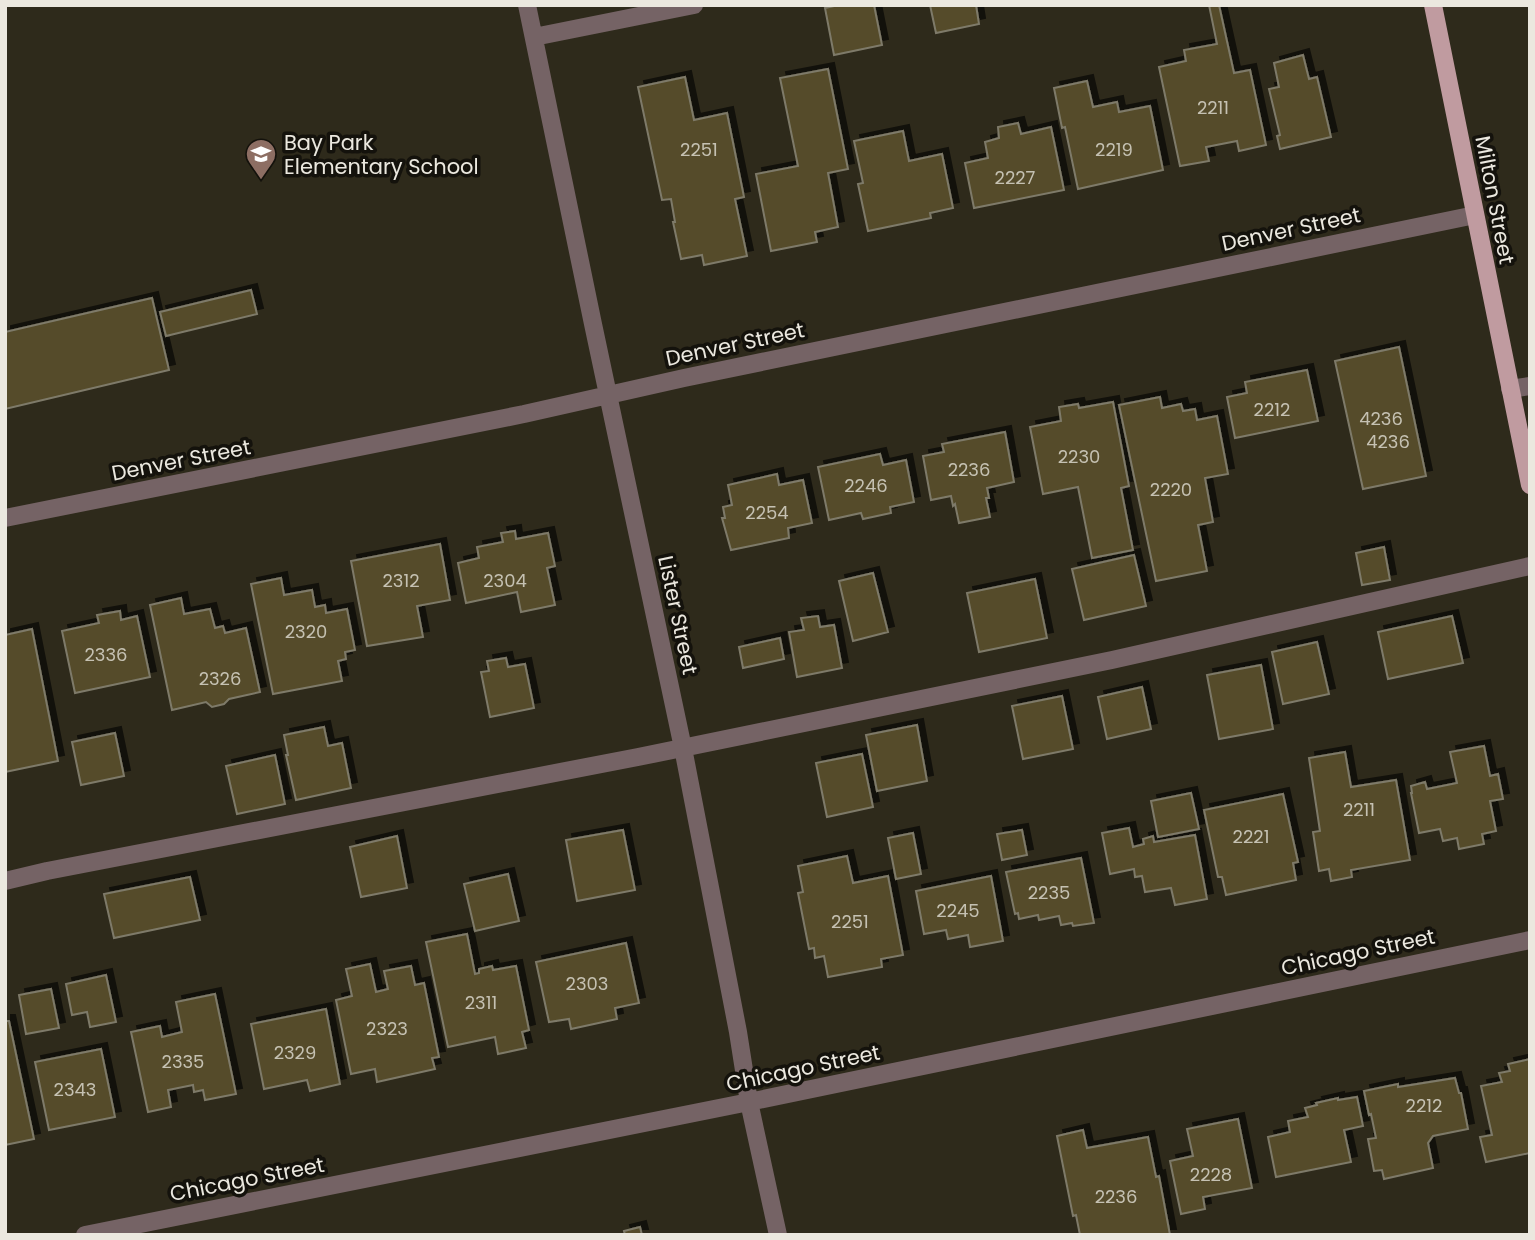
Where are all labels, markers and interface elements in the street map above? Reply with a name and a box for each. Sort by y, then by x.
house number: 2211 [1197,95,1229,120]
place label: Bay Park Elementary School [284,128,479,181]
street label: Milton Street [1468,133,1522,267]
school or university icon: Bay Park Elementary School [244,137,278,181]
house number: 2251 [680,137,718,162]
house number: 2219 [1095,137,1133,162]
house number: 2227 [995,165,1036,190]
street label: Denver Street [1219,200,1363,258]
street label: Denver Street [663,315,807,373]
house number: 2212 [1254,397,1290,422]
house number: 4236 [1359,406,1403,431]
house number: 4236 [1366,429,1410,454]
street label: Denver Street [109,432,253,488]
house number: 2230 [1058,444,1100,469]
house number: 2236 [948,457,990,482]
house number: 2246 [844,473,888,498]
house number: 2220 [1150,477,1192,502]
house number: 2254 [745,500,789,525]
street label: Lister Street [651,553,705,677]
house number: 2312 [382,568,420,593]
house number: 2304 [483,568,527,593]
house number: 2320 [285,619,327,644]
house number: 2336 [85,642,127,667]
house number: 2326 [199,666,241,691]
house number: 2211 [1343,797,1375,822]
house number: 2221 [1233,824,1269,849]
house number: 2235 [1028,880,1070,905]
house number: 2245 [936,898,980,923]
house number: 2251 [831,909,869,934]
street label: Chicago Street [1278,922,1438,982]
house number: 2303 [566,971,608,996]
house number: 2311 [465,990,497,1015]
house number: 2323 [366,1016,408,1041]
street label: Chicago Street [723,1038,883,1098]
house number: 2329 [274,1040,316,1065]
house number: 2335 [162,1049,204,1074]
house number: 2343 [54,1077,96,1102]
house number: 2212 [1406,1093,1442,1118]
street label: Chicago Street [167,1150,327,1208]
house number: 2228 [1190,1162,1232,1187]
house number: 2236 [1095,1184,1137,1209]

